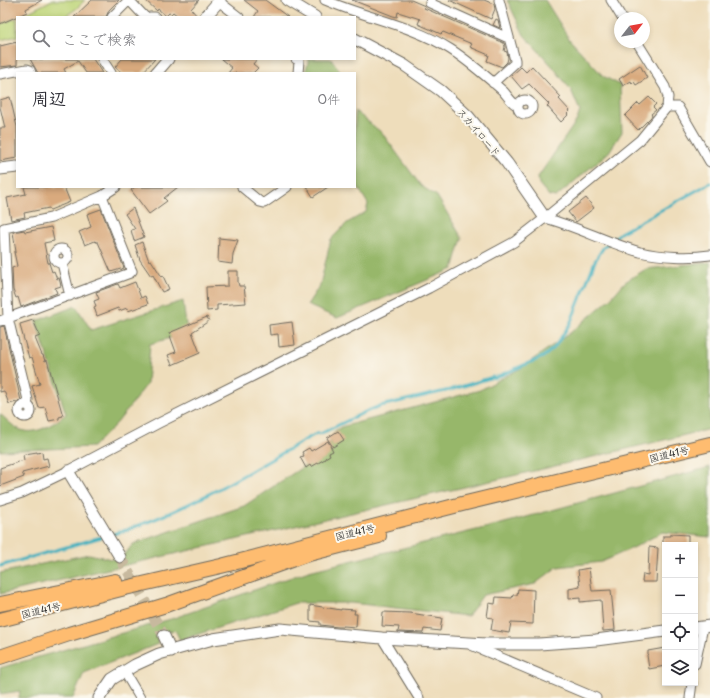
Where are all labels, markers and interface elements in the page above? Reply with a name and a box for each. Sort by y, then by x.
north arrow [614,12,650,48]
search box [16,16,356,60]
icon: search [30,27,52,49]
text: ここで検索 [62,27,137,50]
text: 周辺 [32,85,66,111]
text: 0件 [317,89,340,108]
street label: スカイロード [454,104,505,159]
street label: 国道41号 [647,441,690,466]
street label: 国道41号 [333,519,376,544]
map controls [662,542,698,686]
button: + [662,542,698,578]
button: − [662,578,698,614]
street label: 国道41号 [19,597,62,622]
button: locate [662,614,698,650]
button: layers [662,650,698,686]

